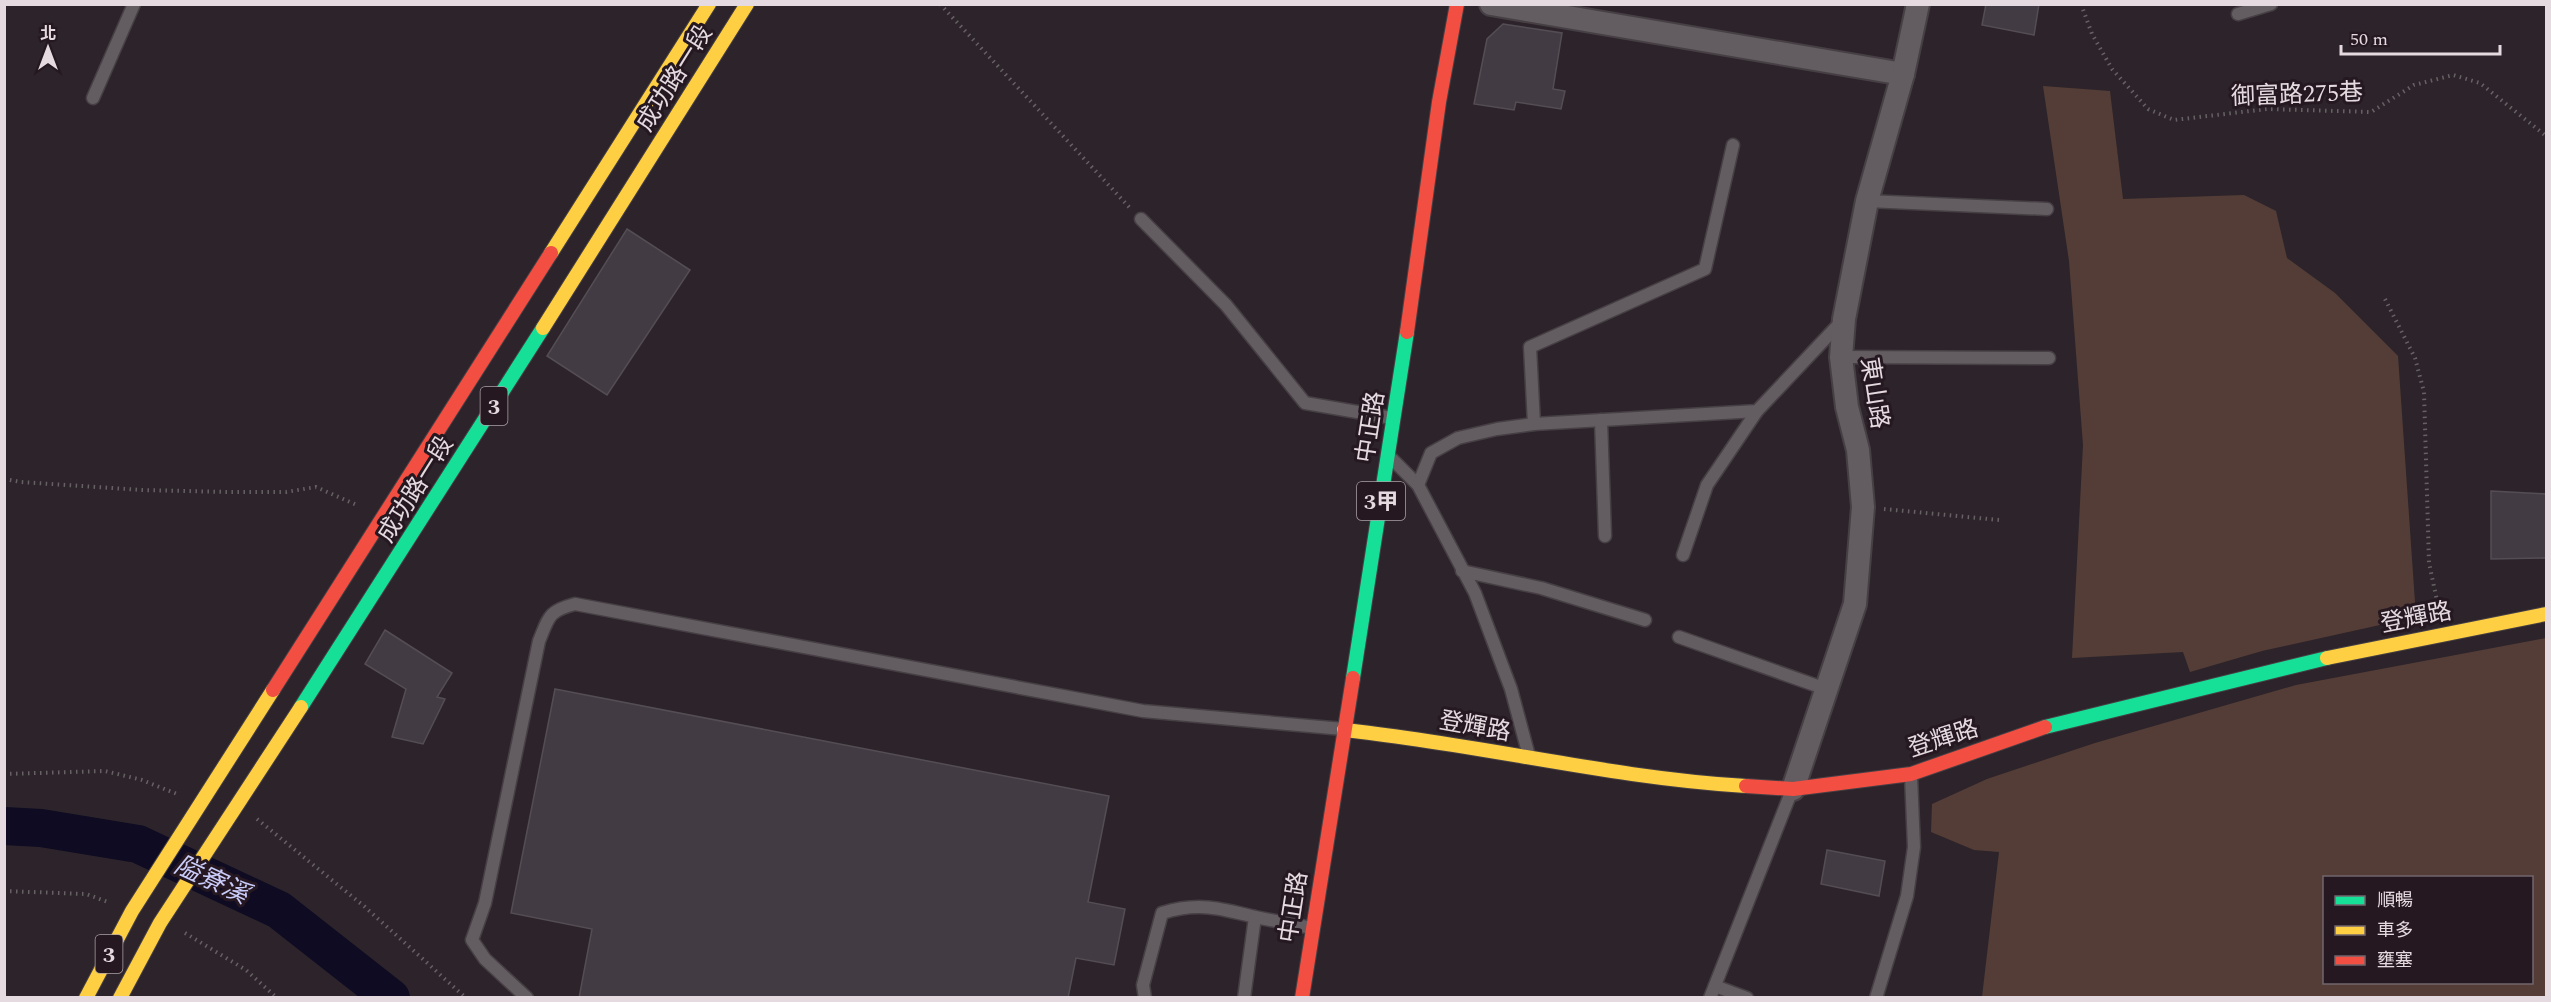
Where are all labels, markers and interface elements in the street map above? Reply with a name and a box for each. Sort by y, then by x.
north arrow [18,18,78,78]
street label: 成功路一段 [628,18,722,139]
scale bar [2341,18,2500,56]
text: 北 [40,22,56,46]
text: 50 m [2350,26,2388,53]
street label: 御富路275巷 [2230,75,2364,115]
street label: 東山路 [1851,355,1897,432]
road number: 3 [480,387,508,425]
street label: 中正路 [1348,389,1394,466]
street label: 成功路一段 [369,429,463,550]
road number: 3甲 [1357,482,1405,520]
street label: 登輝路 [2377,593,2455,643]
street label: 登輝路 [1436,703,1513,751]
street label: 登輝路 [1904,711,1983,767]
water label: 隘寮溪 [168,845,259,916]
street label: 中正路 [1271,869,1317,946]
legend [2323,876,2533,984]
text: 順暢 [2377,887,2413,914]
text: 車多 [2377,917,2413,944]
road number: 3 [96,935,122,973]
text: 壅塞 [2377,947,2413,974]

